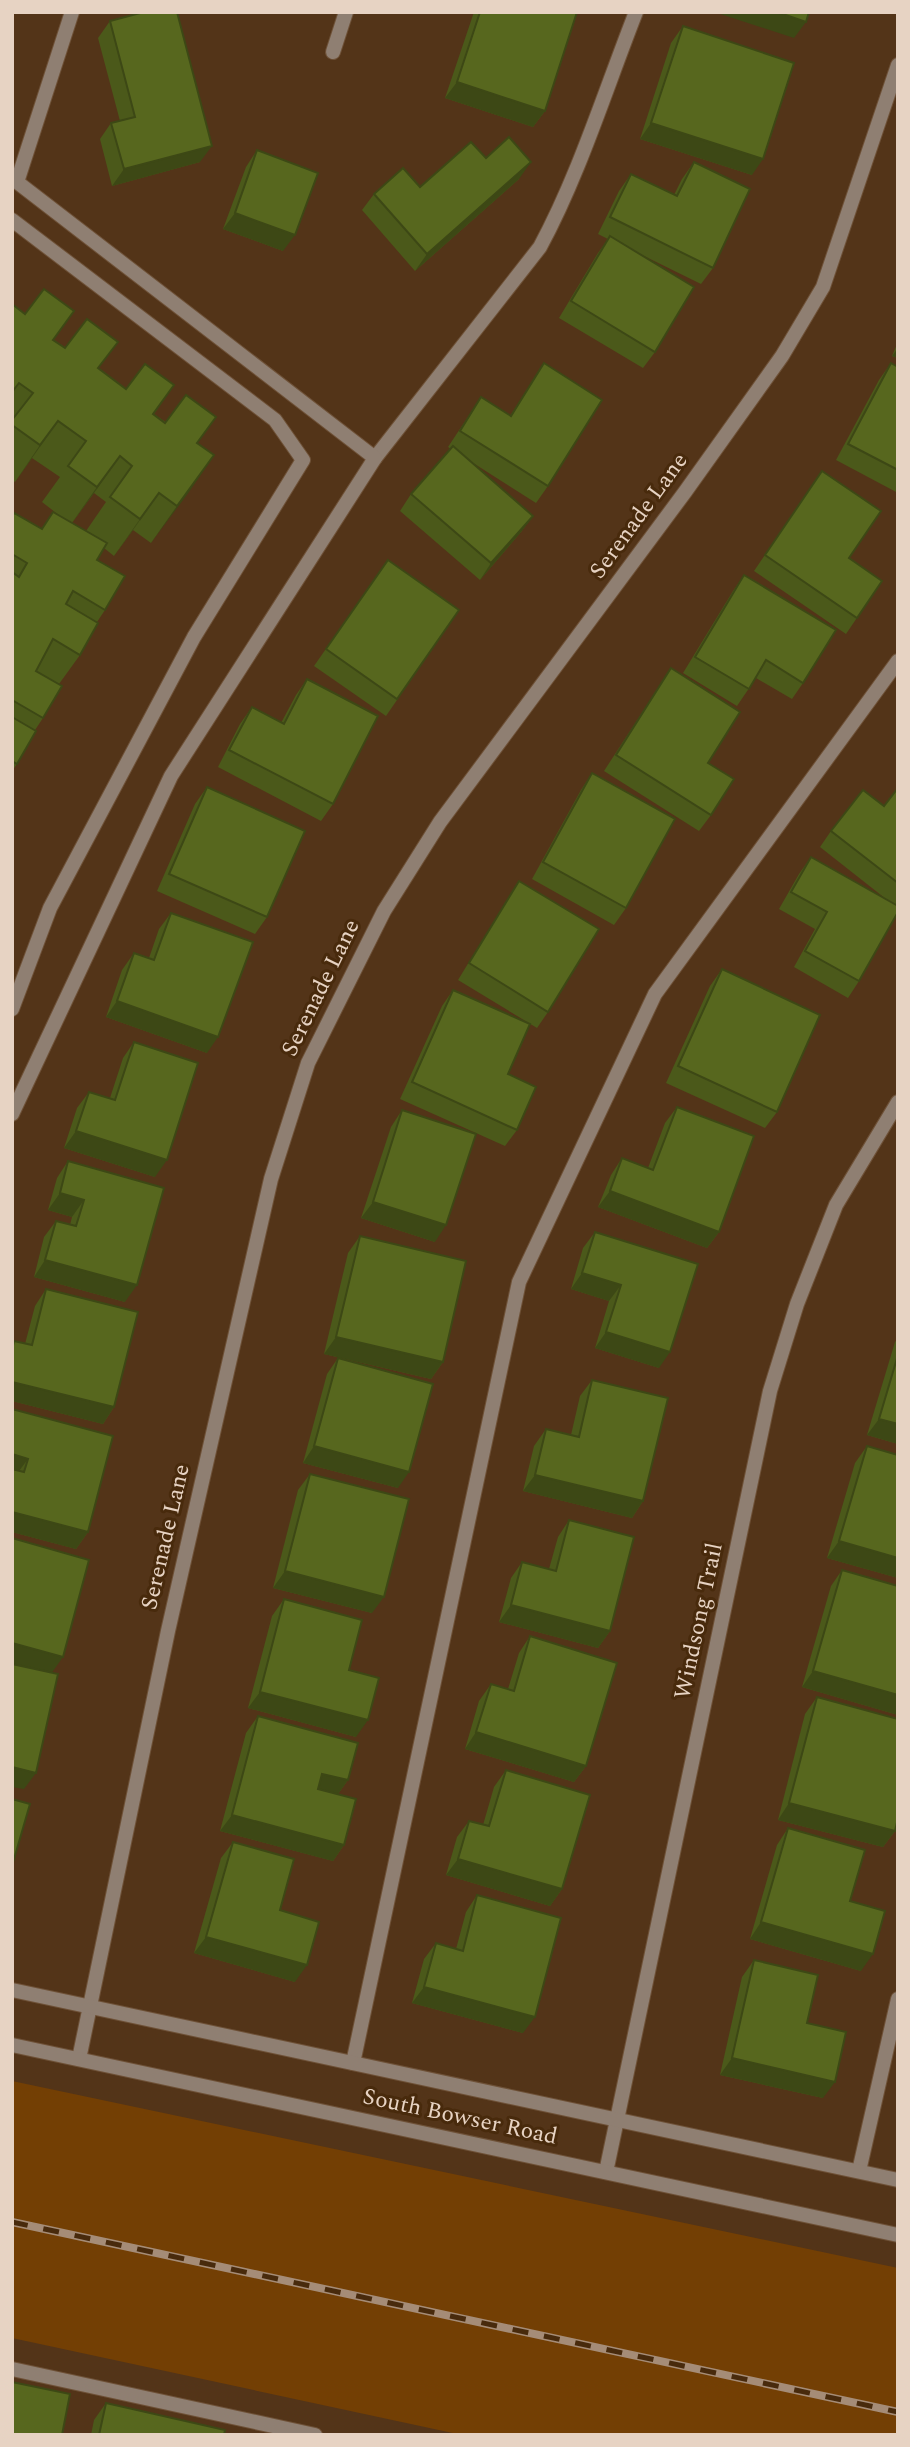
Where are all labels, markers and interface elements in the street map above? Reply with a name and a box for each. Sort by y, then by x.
street label: Serenade Lane [581,446,697,586]
street label: Serenade Lane [273,914,369,1062]
street label: Serenade Lane [132,1461,200,1613]
street label: Windsong Trail [665,1540,733,1702]
street label: South Bowser Road [359,2079,561,2155]

